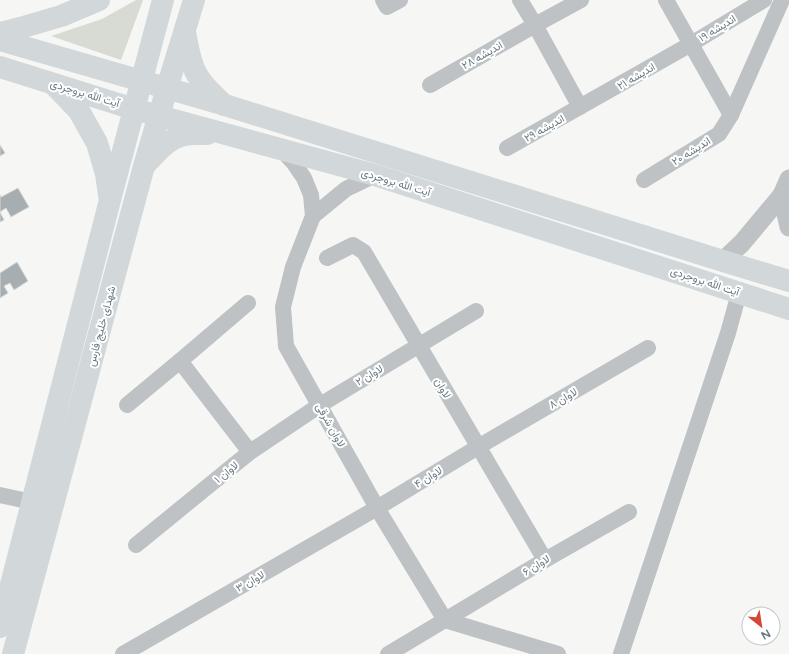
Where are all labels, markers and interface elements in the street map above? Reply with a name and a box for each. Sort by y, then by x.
street label: اندیشه ۱۹ [696,12,738,45]
street label: اندیشه ۲۸ [459,39,505,72]
street label: اندیشه ۲۱ [615,60,658,93]
street label: آیت الله بروجردی [49,77,122,111]
street label: اندیشه ۲۹ [522,112,567,145]
street label: اندیشه ۲۰ [669,134,713,168]
street label: آیت الله بروجردی [360,166,433,200]
street label: آیت الله بروجردی [669,264,742,299]
street label: شهدای خلیج فارس [84,284,120,368]
street label: لاوان ۲ [353,362,385,389]
street label: لاوان [432,376,453,401]
street label: لاوان ۸ [547,385,580,412]
street label: لاوان شرقی [313,401,348,450]
street label: لاوان ۱ [212,459,241,486]
street label: لاوان ۴ [412,464,445,491]
street label: لاوان ۶ [520,552,552,579]
street label: لاوان ۳ [233,568,267,595]
north arrow [741,606,781,646]
text: N [759,626,773,642]

